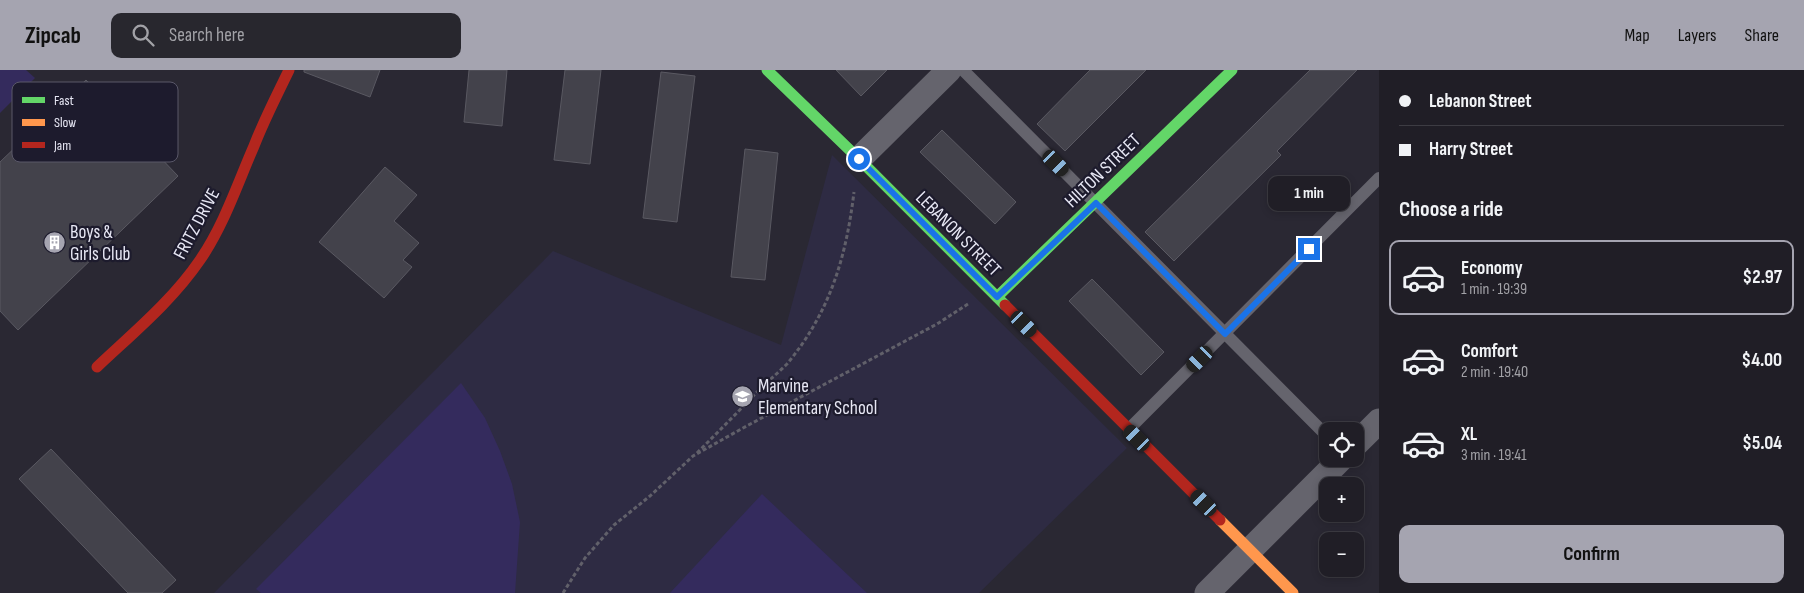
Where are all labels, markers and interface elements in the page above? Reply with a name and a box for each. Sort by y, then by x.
search box [111,13,461,58]
text: Zipcab [25,21,81,50]
icon: search [129,21,157,49]
text: Search here [169,24,245,47]
text: Map [1625,25,1650,46]
text: Layers [1678,25,1717,46]
text: Share [1745,25,1779,46]
legend [12,82,178,162]
text: Lebanon Street [1429,90,1532,113]
text: Fast [54,92,74,109]
text: Slow [54,114,76,131]
street label: HILTON STREET [1060,129,1146,213]
text: Jam [53,137,71,154]
text: Harry Street [1429,138,1513,161]
car [1040,147,1071,179]
route start [848,148,870,170]
callout: 1 min [1268,176,1350,212]
text: 1 min [1294,184,1324,203]
street label: FRITZ DRIVE [169,185,225,263]
street label: LEBANON STREET [911,187,1006,282]
text: Choose a ride [1399,196,1503,223]
place label: Boys & Girls Club [70,221,130,266]
building icon: Boys & Girls Club [42,231,66,255]
route end [1298,238,1320,260]
icon: car [1401,255,1446,300]
text: Economy [1461,257,1523,280]
text: $2.97 [1743,266,1782,289]
text: 1 min · 19:39 [1461,280,1527,299]
car [1008,308,1039,340]
icon: car [1401,338,1446,383]
text: Comfort [1461,340,1518,363]
car [1184,343,1215,375]
text: $4.00 [1741,349,1782,372]
text: 2 min · 19:40 [1461,363,1528,382]
place label: Marvine Elementary School [758,375,877,420]
school or university icon: Marvine Elementary School [730,385,754,409]
icon: car [1401,421,1446,466]
car [1121,422,1152,454]
map controls [1319,422,1364,577]
button: locate [1319,422,1364,467]
text: XL [1461,423,1477,446]
text: $5.04 [1742,432,1782,455]
text: 3 min · 19:41 [1461,446,1527,465]
button: + [1319,477,1364,522]
car [1188,487,1219,519]
button: Confirm [1399,525,1784,583]
button: − [1319,532,1364,577]

